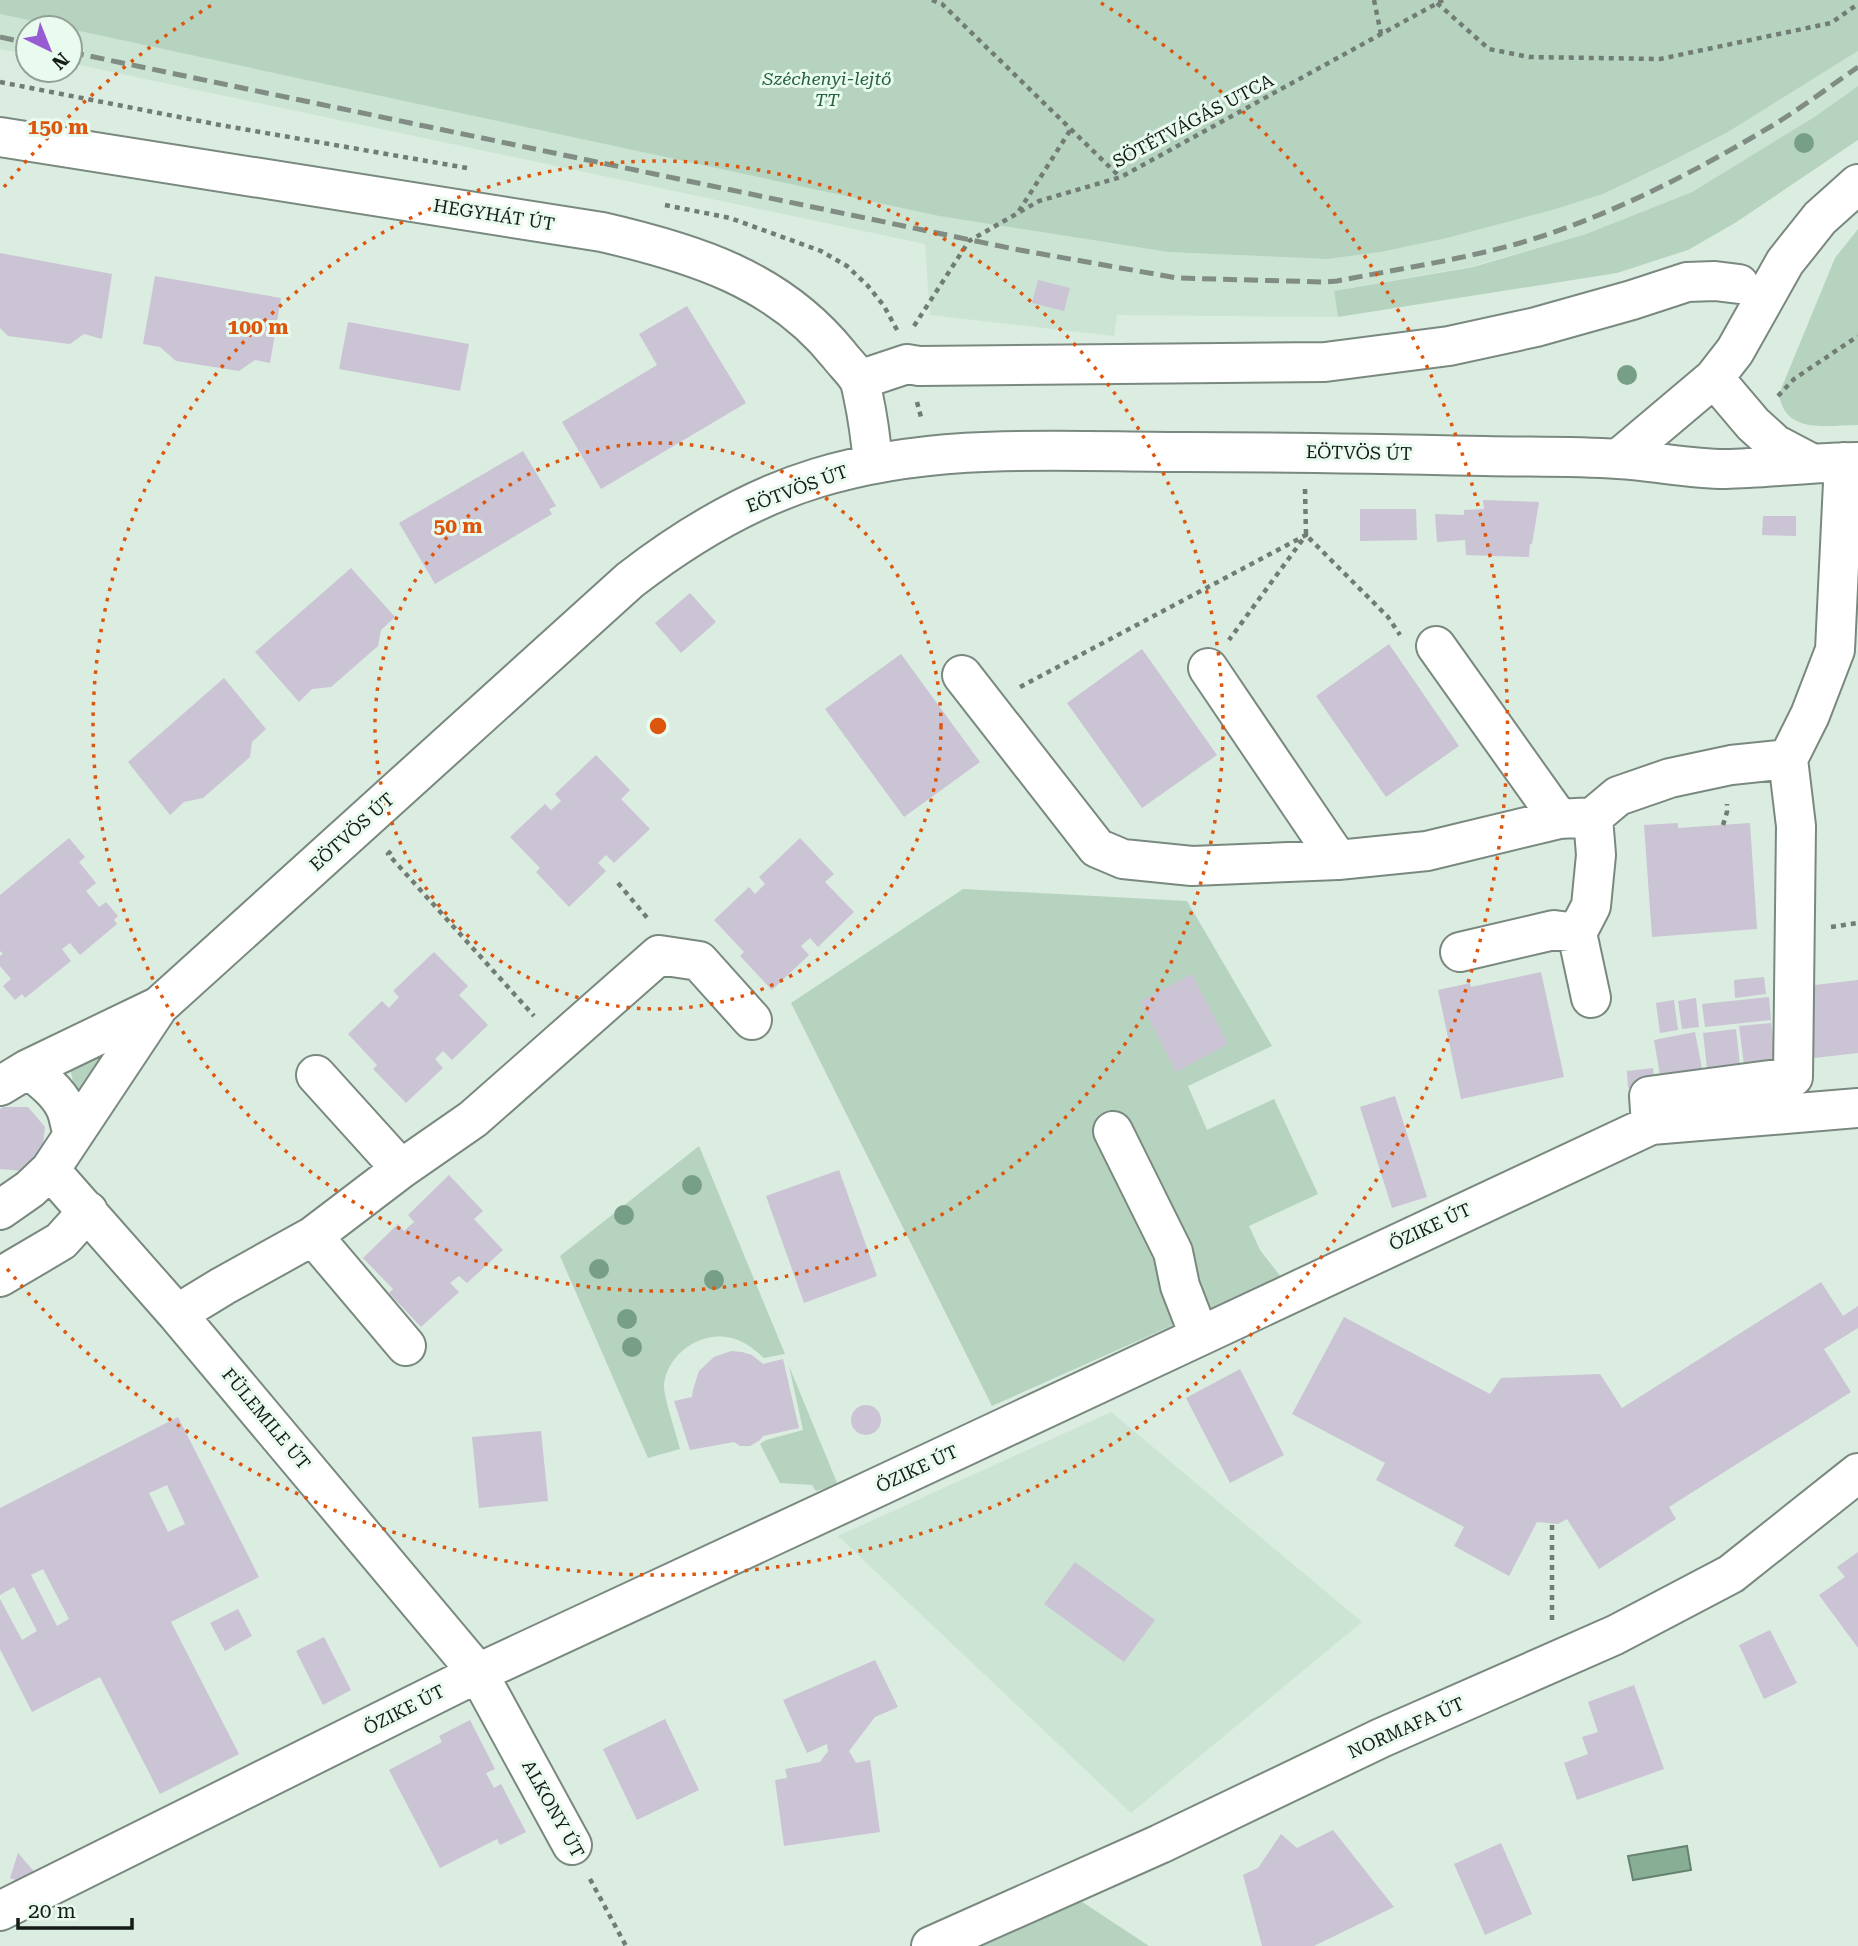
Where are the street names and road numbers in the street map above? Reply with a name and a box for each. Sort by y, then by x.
street label: SÖTÉTVÁGÁS UTCA [1109,69,1277,172]
street label: HEGYHÁT ÚT [432,195,556,234]
street label: EÖTVÖS ÚT [1306,441,1412,464]
street label: EÖTVÖS ÚT [743,460,850,517]
street label: EÖTVÖS ÚT [305,788,398,875]
street label: ŐZIKE ÚT [1386,1198,1474,1255]
street label: FÜLEMILE ÚT [218,1364,315,1474]
street label: ŐZIKE ÚT [873,1440,961,1497]
street label: ŐZIKE ÚT [360,1680,448,1739]
street label: NORMAFA ÚT [1345,1693,1467,1763]
street label: ALKONY ÚT [518,1756,589,1861]

